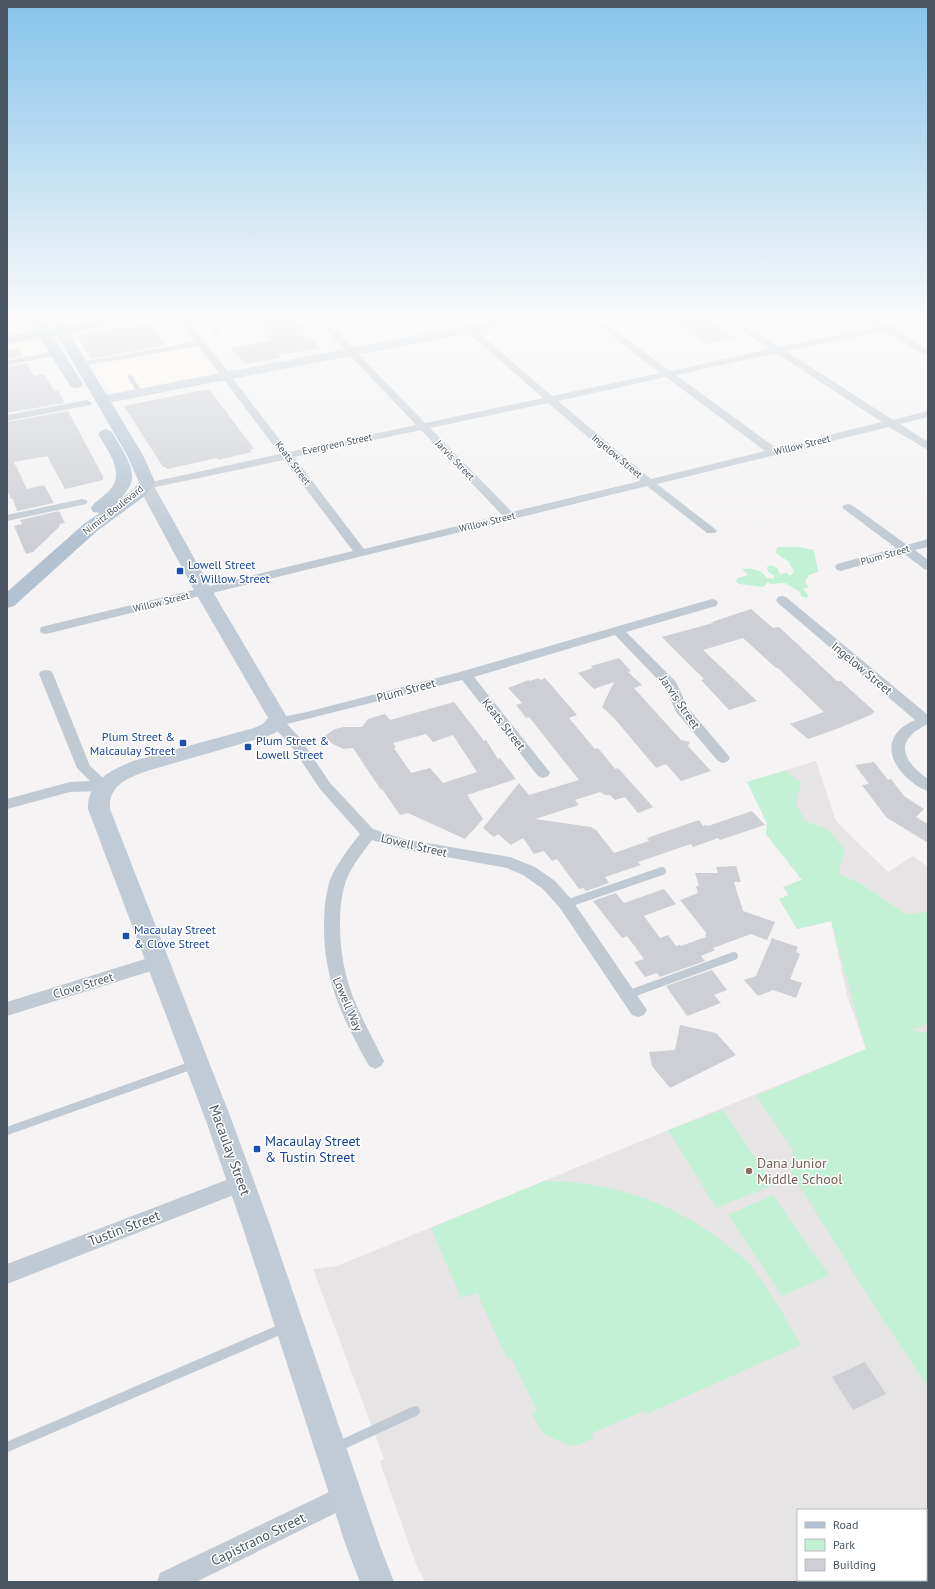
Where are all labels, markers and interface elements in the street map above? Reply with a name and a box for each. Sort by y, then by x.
street label: Evergreen Street [301,430,374,458]
street label: Ingelow Street [589,431,646,481]
street label: Willow Street [773,432,832,458]
street label: Jarvis Street [432,436,478,483]
street label: Keats Street [272,439,314,488]
street label: Nimitz Boulevard [80,482,146,538]
street label: Willow Street [458,509,517,535]
street label: Plum Street [859,542,912,568]
place label: Lowell Street & Willow Street [188,557,270,586]
marker: Lowell Street & Willow Street [175,566,185,576]
street label: Willow Street [132,589,191,615]
street label: Ingelow Street [829,638,895,698]
street label: Jarvis Street [656,672,703,732]
street label: Plum Street [375,675,437,705]
street label: Keats Street [479,695,529,753]
place label: Plum Street & Malcaulay Street [90,729,175,758]
place label: Plum Street & Lowell Street [256,733,329,762]
marker: Plum Street & Malcaulay Street [178,738,188,748]
marker: Plum Street & Lowell Street [243,742,253,752]
street label: Lowell Street [379,830,449,860]
place label: Macaulay Street & Clove Street [134,922,216,951]
marker: Macaulay Street & Clove Street [121,931,131,941]
street label: Clove Street [51,969,115,1001]
street label: Lowell Way [330,975,366,1034]
street label: Macaulay Street [205,1102,255,1198]
place label: Macaulay Street & Tustin Street [265,1132,361,1166]
marker: Macaulay Street & Tustin Street [252,1144,262,1154]
place label: Dana Junior Middle School [757,1154,842,1188]
marker: Dana Junior Middle School [744,1166,754,1176]
street label: Tustin Street [86,1206,163,1250]
street label: Capistrano Street [208,1508,308,1570]
legend [797,1509,927,1581]
text: Road [833,1517,858,1532]
text: Park [833,1537,855,1552]
text: Building [833,1557,876,1572]

